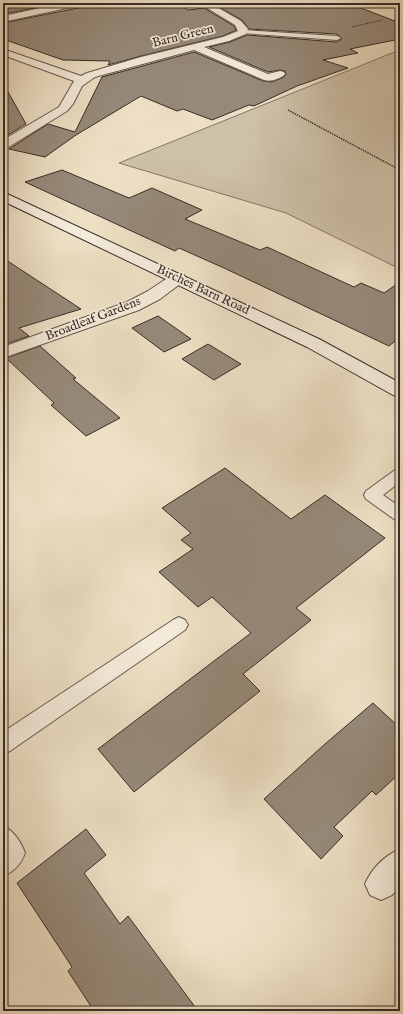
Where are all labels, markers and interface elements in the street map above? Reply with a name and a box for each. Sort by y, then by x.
street label: Barn Green [151,20,216,52]
street label: Birches Barn Road [154,261,252,319]
street label: Broadleaf Gardens [43,293,143,345]

